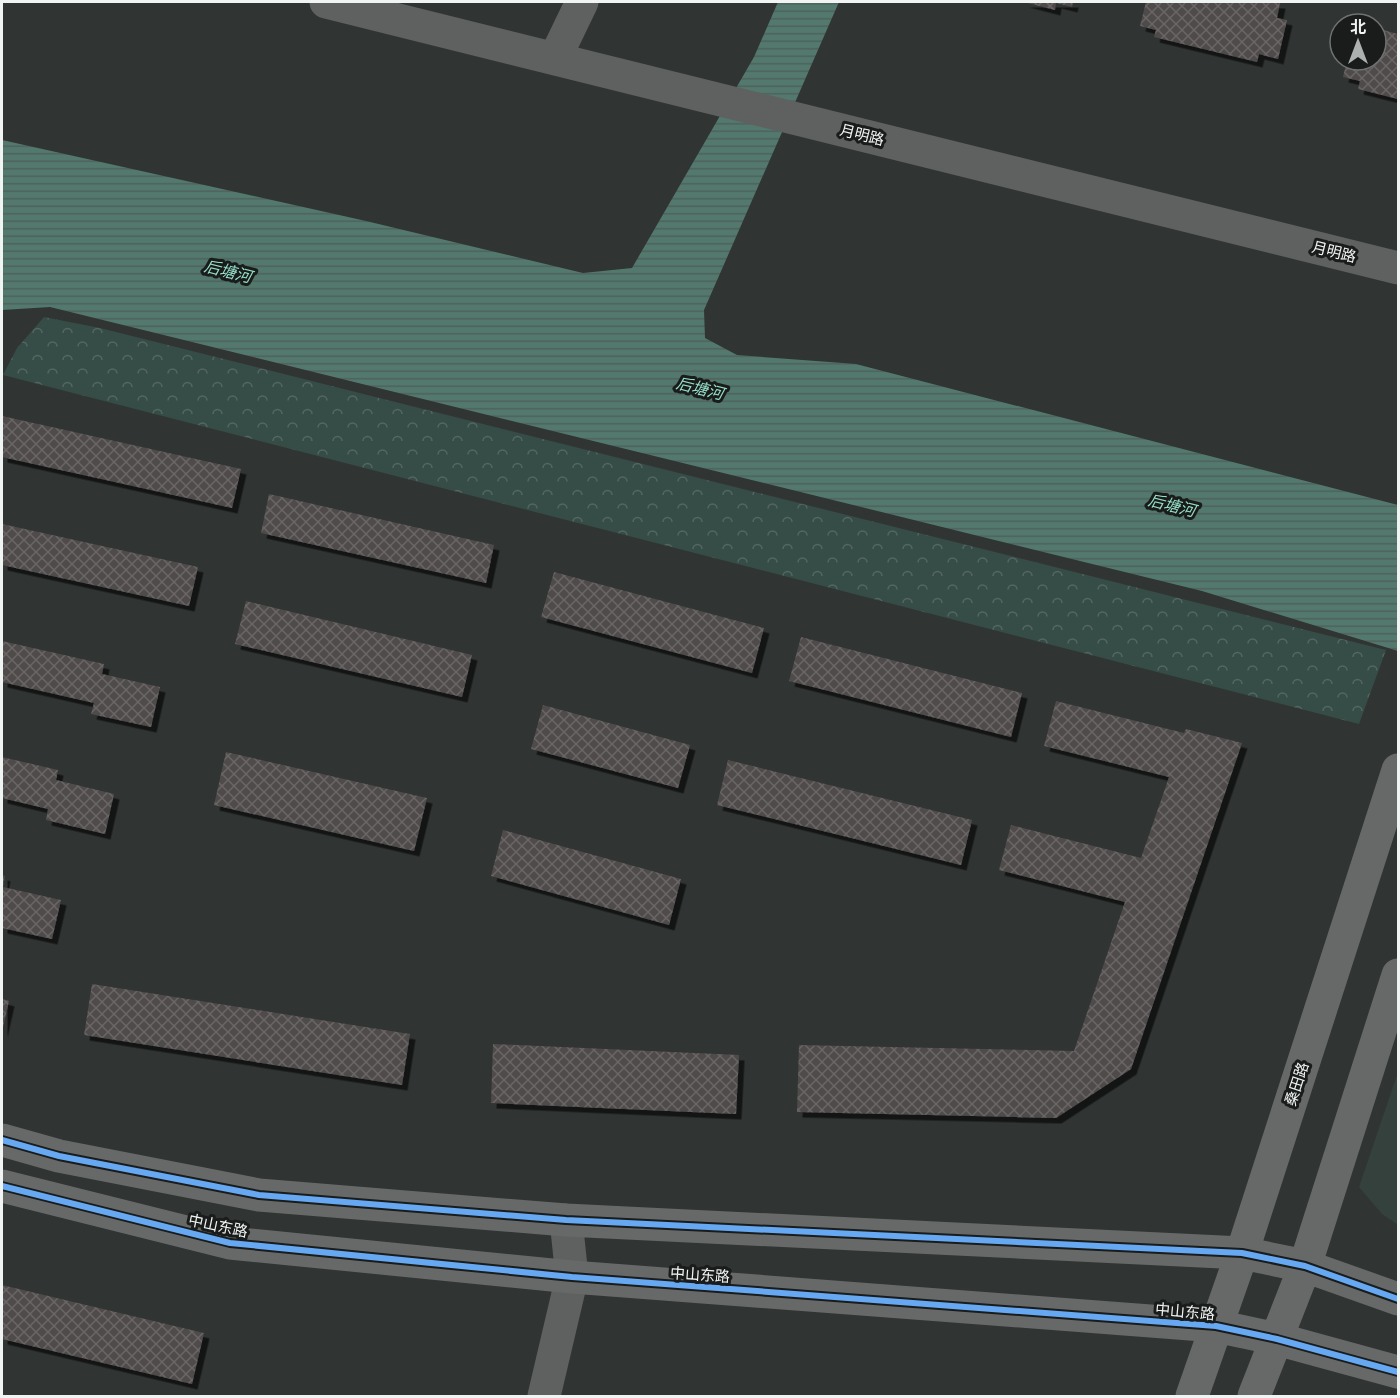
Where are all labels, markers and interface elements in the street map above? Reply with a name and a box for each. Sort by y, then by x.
north arrow [1328,12,1388,72]
text: 北 [1350,16,1366,38]
street label: 月明路 [838,119,887,149]
street label: 月明路 [1310,236,1359,266]
water label: 后塘河 [202,255,257,288]
water label: 后塘河 [674,372,729,405]
water label: 后塘河 [1146,489,1201,522]
street label: 桑田路 [1280,1059,1313,1108]
street label: 中山东路 [187,1209,250,1241]
street label: 中山东路 [669,1262,731,1286]
street label: 中山东路 [1154,1298,1216,1324]

